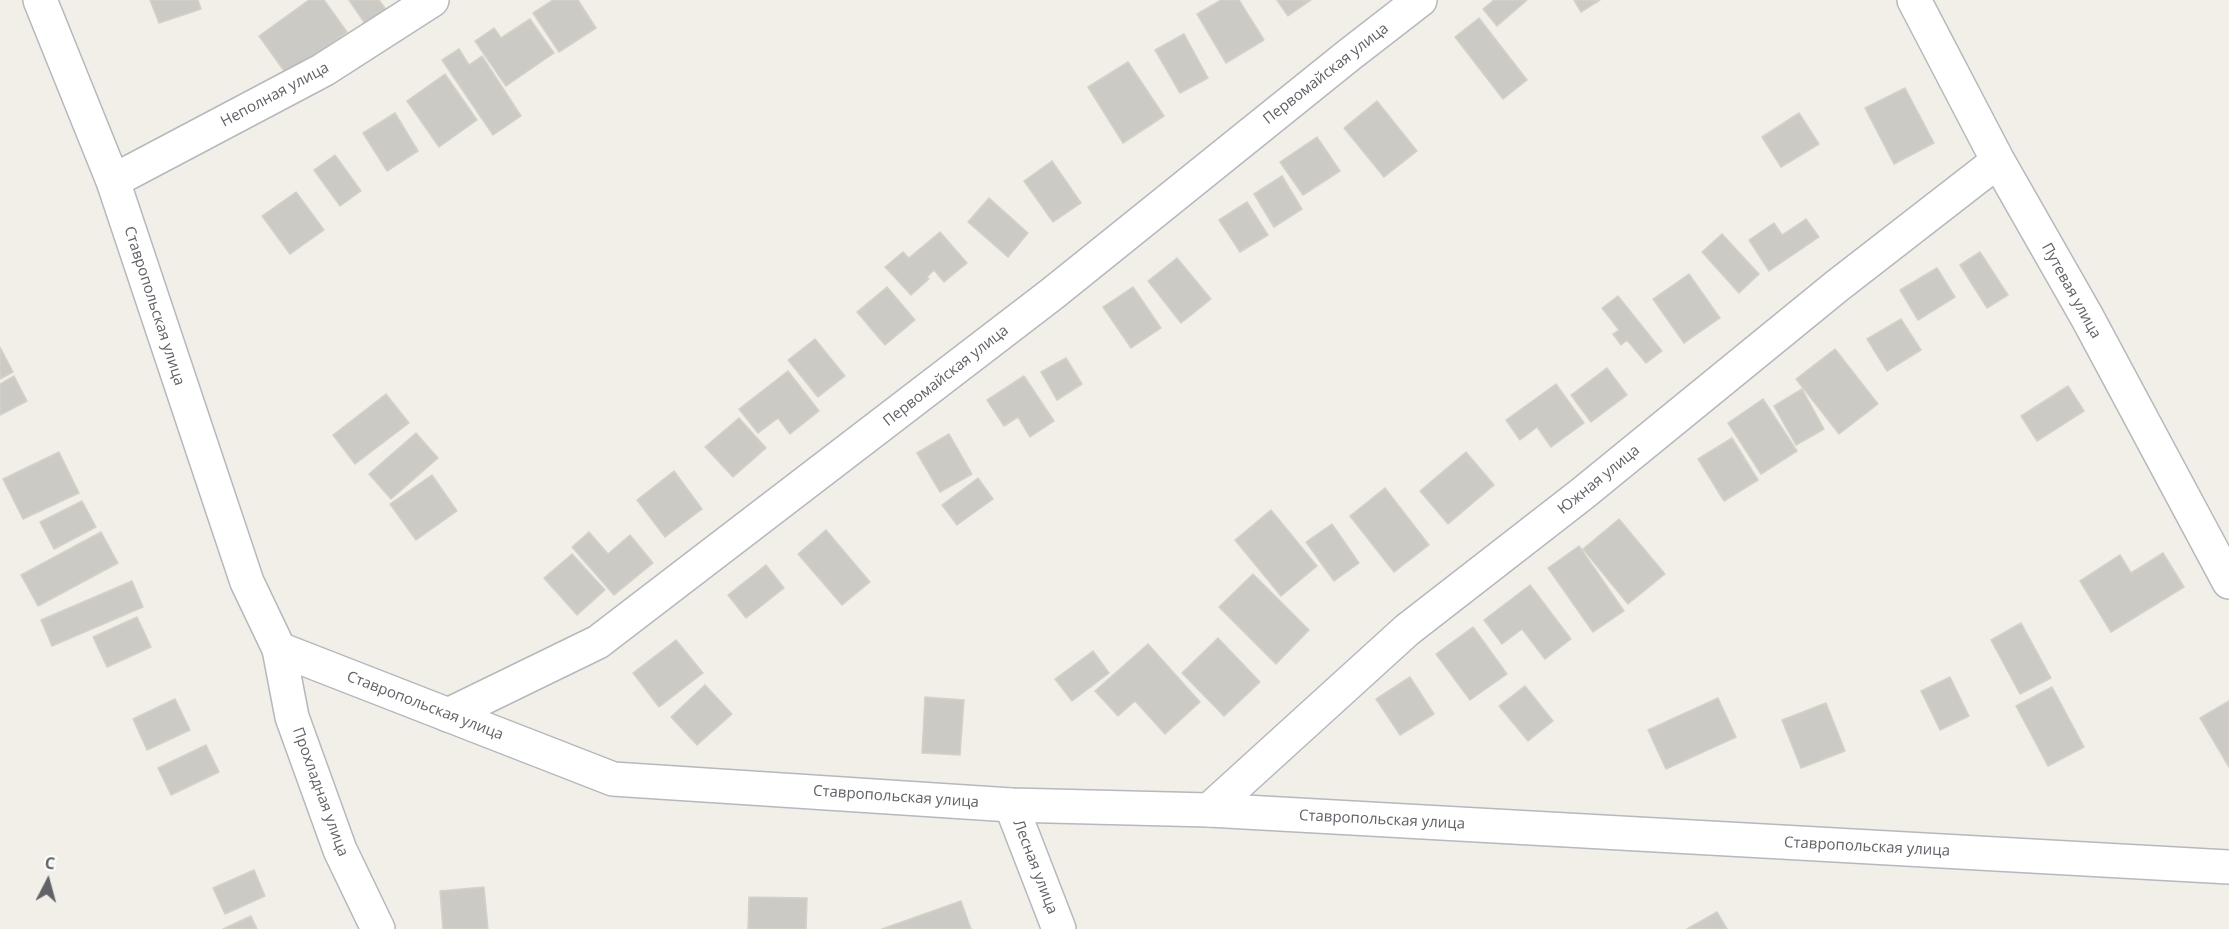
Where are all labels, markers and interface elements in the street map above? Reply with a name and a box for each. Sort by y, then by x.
street label: Первомайская улица [1260,20,1392,128]
street label: Неполная улица [218,59,332,131]
street label: Ставропольская улица [120,224,188,388]
street label: Путевая улица [2037,240,2105,342]
street label: Первомайская улица [880,322,1012,430]
street label: Южная улица [1554,441,1644,519]
street label: Ставропольская улица [344,668,506,744]
street label: Прохладная улица [288,725,352,859]
street label: Ставропольская улица [812,782,980,812]
street label: Ставропольская улица [1299,807,1465,833]
street label: Лесная улица [1009,817,1061,917]
street label: Ставропольская улица [1784,834,1950,860]
north arrow [18,851,78,911]
text: С [44,852,56,875]

